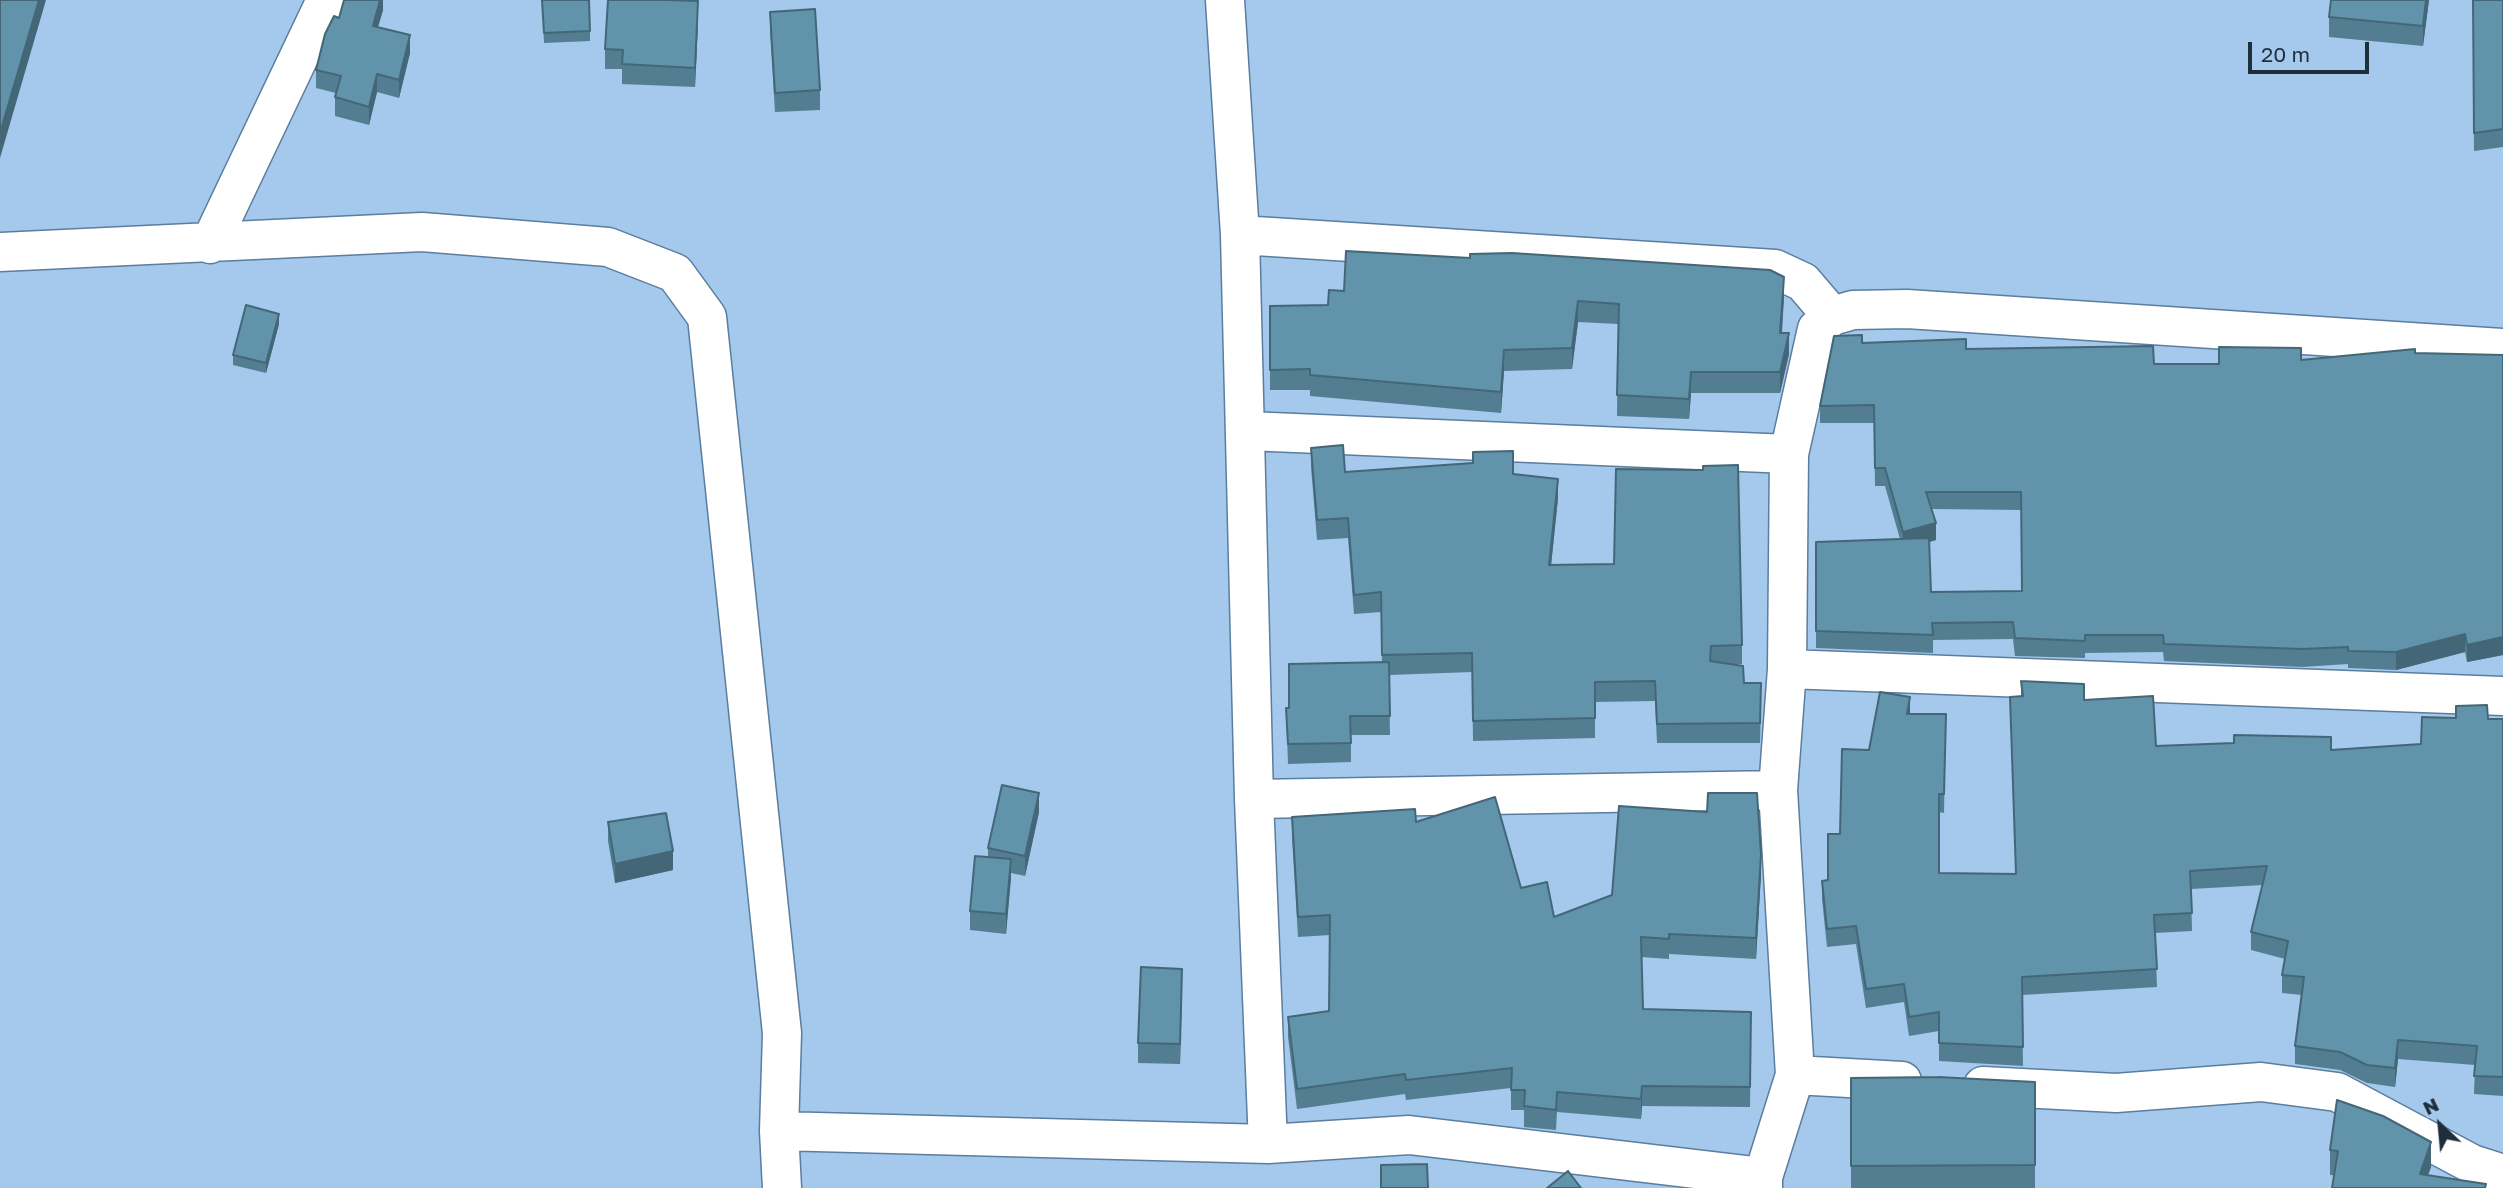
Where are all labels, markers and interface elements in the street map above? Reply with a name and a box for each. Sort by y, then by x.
scale bar [2251,28,2372,72]
text: 20 m [2261,41,2310,67]
north arrow [2405,1090,2475,1160]
text: N [2419,1092,2442,1119]

